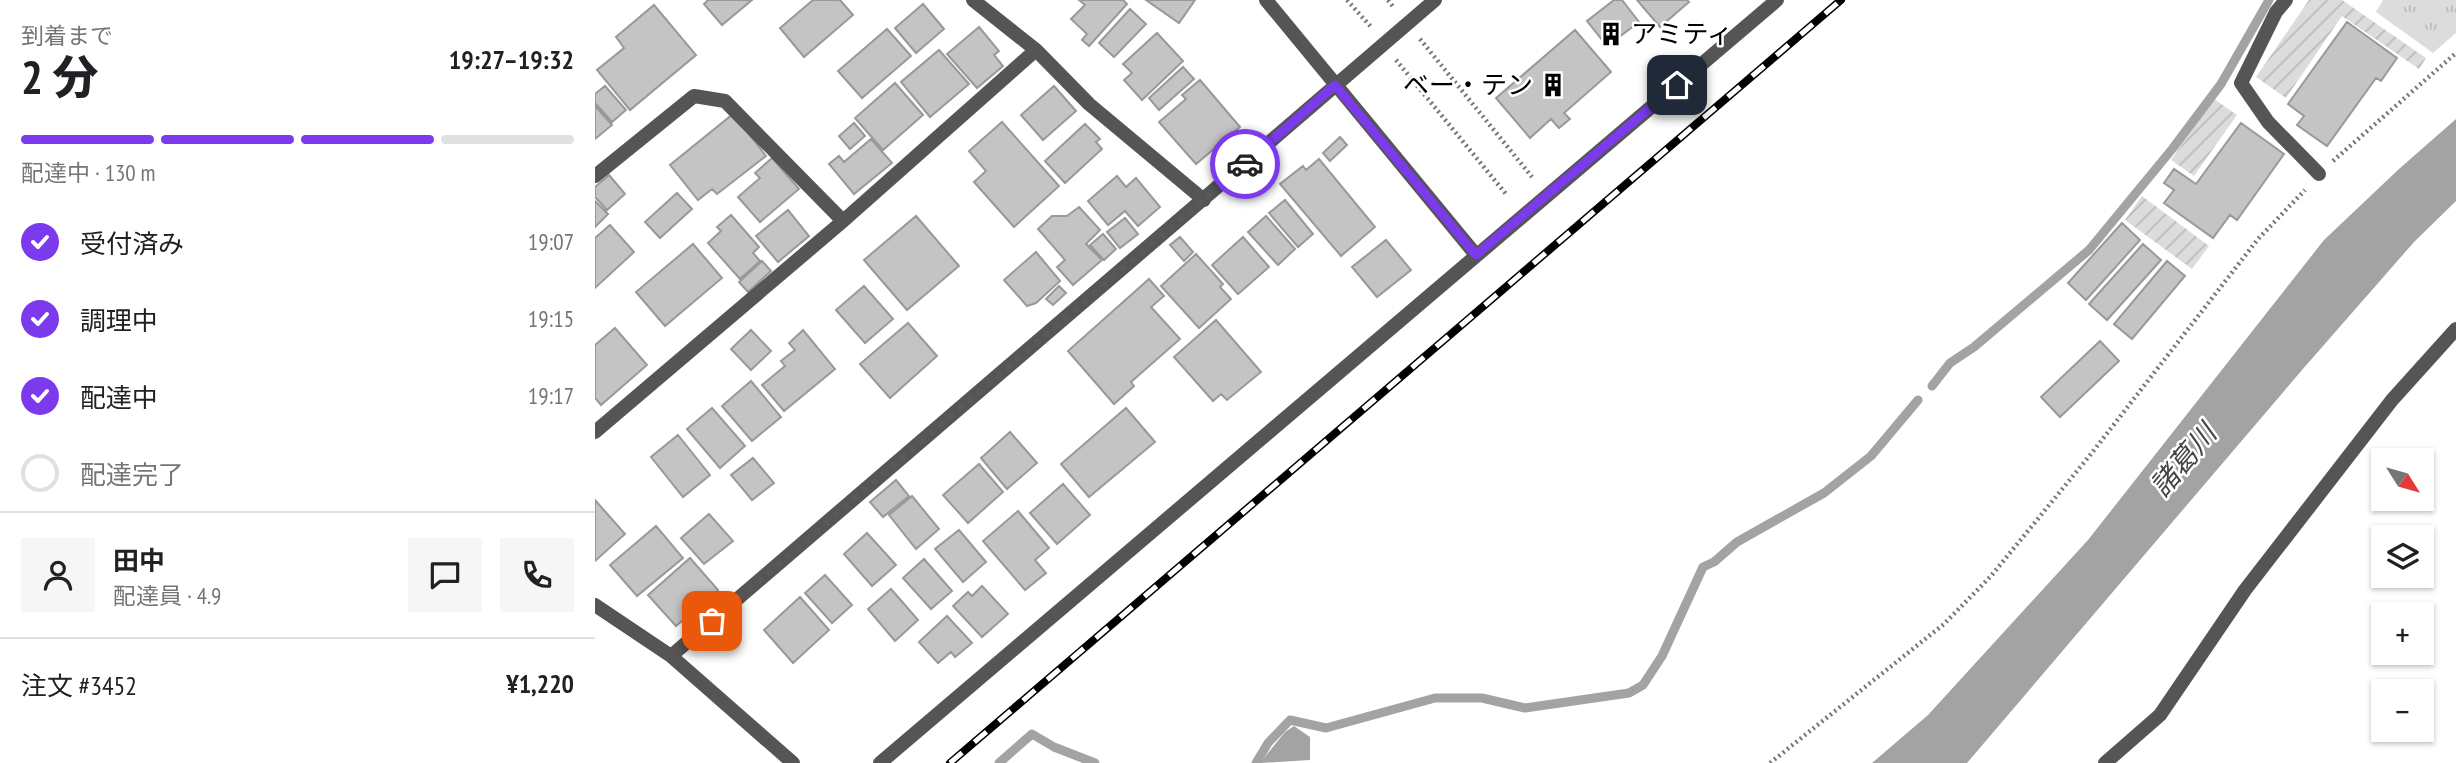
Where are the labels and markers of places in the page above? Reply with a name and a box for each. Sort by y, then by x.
place label: アミティ [1631,17,1733,50]
building icon: アミティ [1597,20,1625,48]
pin [1647,55,1707,115]
place label: ベー・テン [1403,68,1533,101]
building icon: ベー・テン [1539,71,1567,99]
pin [682,591,742,651]

